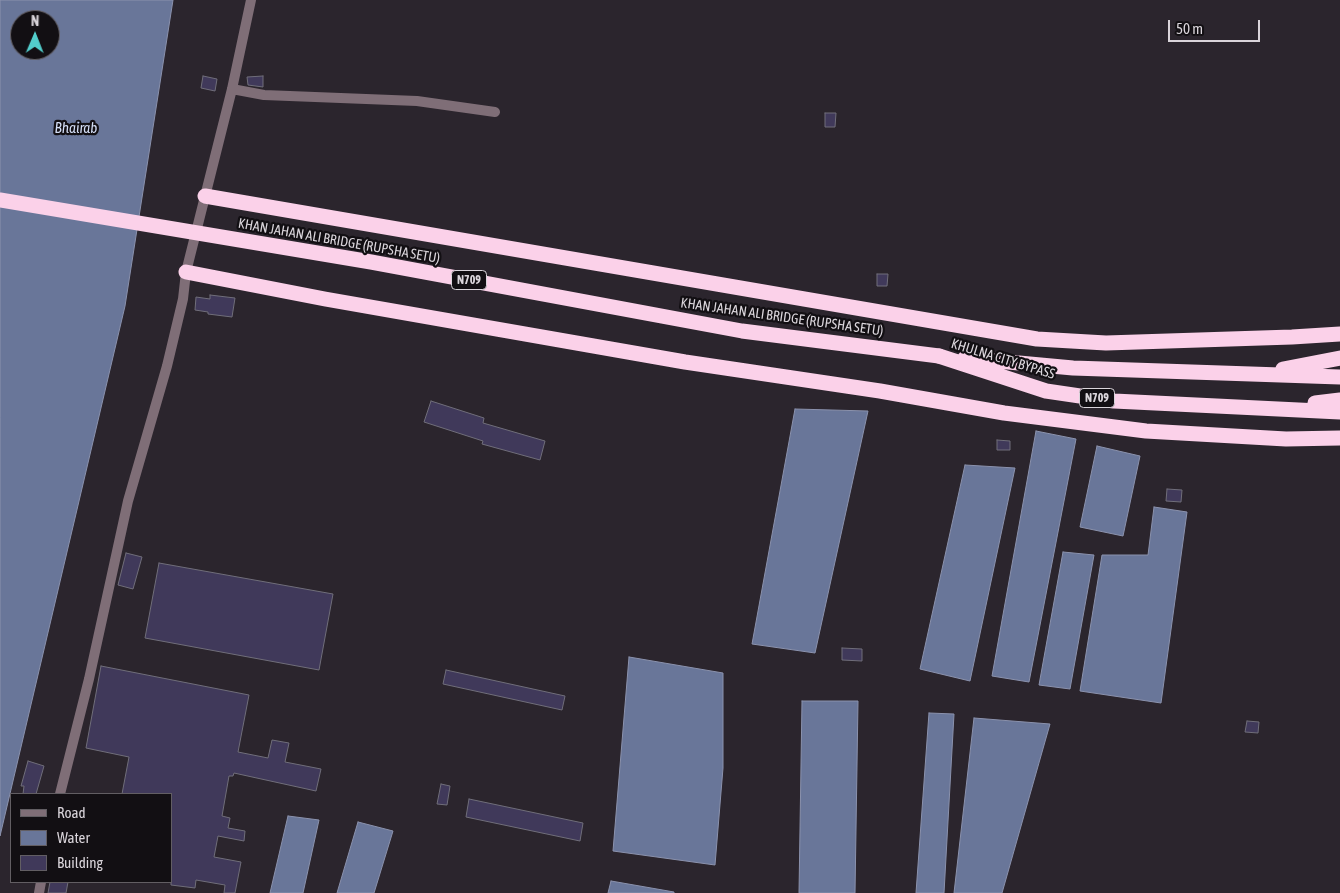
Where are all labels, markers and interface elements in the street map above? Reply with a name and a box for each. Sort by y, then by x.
north arrow [10,10,60,60]
scale bar [1170,10,1262,42]
text: N [31,13,40,29]
text: 50 m [1176,20,1203,37]
water label: Bhairab [55,119,97,137]
street label: KHAN JAHAN ALI BRIDGE (RUPSHA SETU) [237,215,441,267]
road number: N709 [452,270,486,290]
street label: KHAN JAHAN ALI BRIDGE (RUPSHA SETU) [680,294,884,340]
street label: KHULNA CITY BYPASS [949,335,1057,383]
road number: N709 [1080,388,1114,408]
legend [10,793,172,883]
text: Road [57,804,86,821]
text: Water [57,829,90,846]
text: Building [57,854,103,871]

